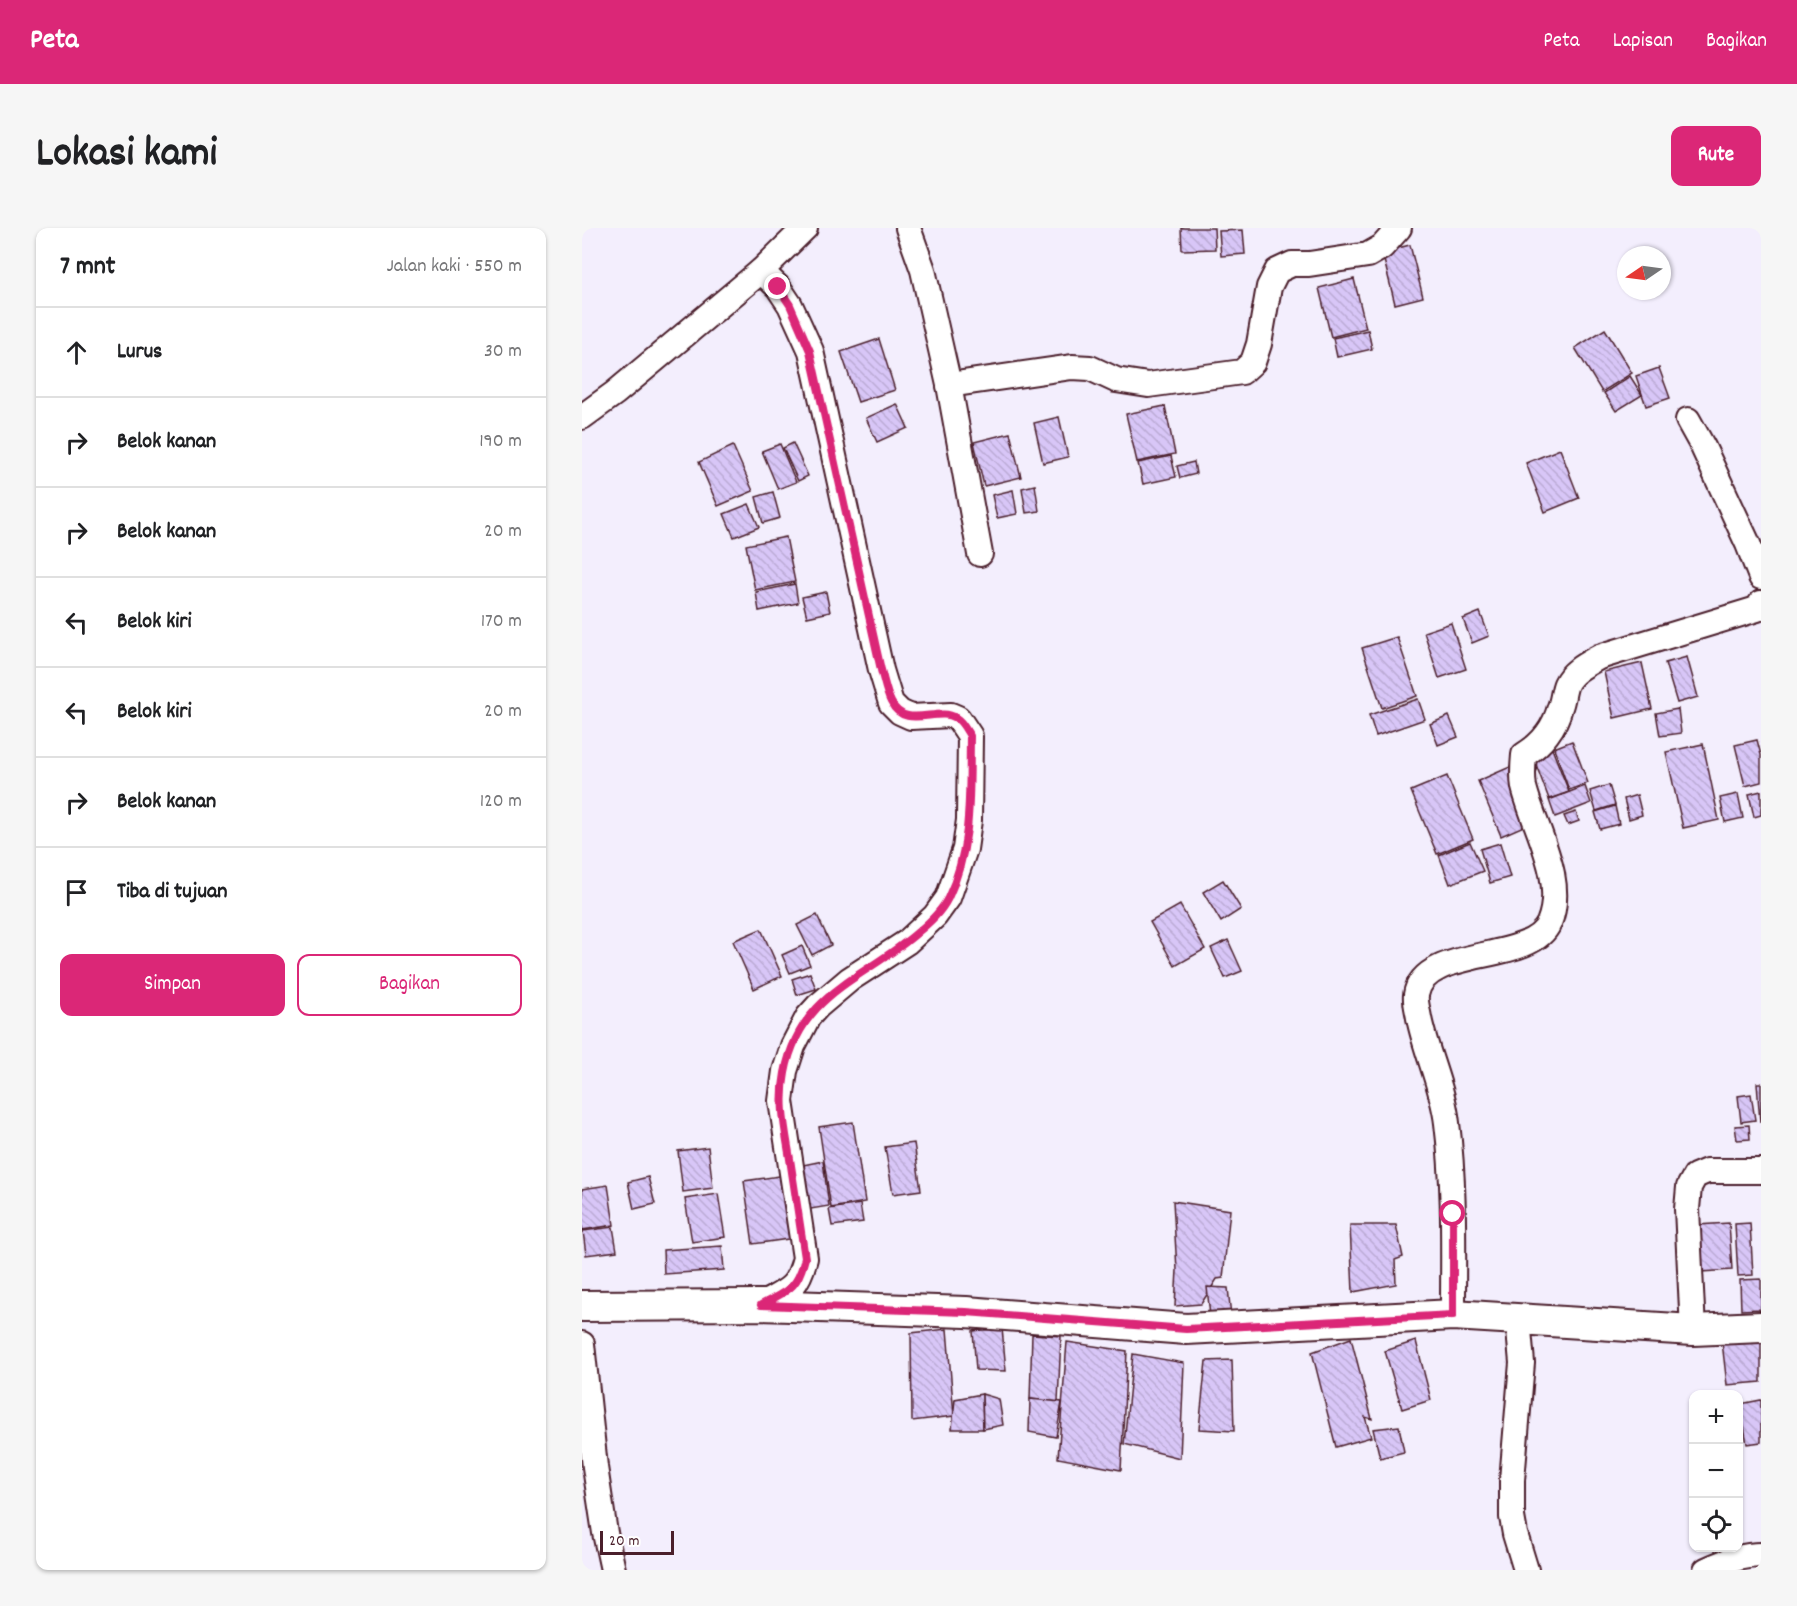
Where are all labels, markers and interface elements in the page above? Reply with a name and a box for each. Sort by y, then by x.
text: Peta [30,22,79,62]
text: Peta [1543,27,1580,57]
text: Lapisan [1613,27,1673,57]
text: Bagikan [1706,27,1767,57]
text: Lokasi kami [36,126,217,186]
button: Rute [1671,126,1761,186]
north arrow [1617,246,1671,300]
text: 7 mnt [60,249,115,286]
text: Jalan kaki · 550 m [386,253,522,281]
route end [764,273,790,299]
icon: ahead [60,336,93,369]
text: Lurus [117,337,162,368]
text: 30 m [484,338,522,366]
icon: right [60,426,93,459]
text: Belok kanan [117,427,216,458]
text: 190 m [479,428,522,456]
icon: right [60,516,93,549]
text: Belok kanan [117,517,216,548]
text: 20 m [484,518,522,546]
icon: left [60,606,93,639]
text: Belok kiri [117,607,191,638]
text: 170 m [481,608,522,636]
icon: left [60,696,93,729]
text: Belok kiri [117,697,191,728]
text: 20 m [484,698,522,726]
icon: right [60,786,93,819]
text: Belok kanan [117,787,216,818]
text: 120 m [480,788,522,816]
icon: arrive [60,876,93,909]
text: Tiba di tujuan [117,877,227,908]
button: Simpan [60,954,285,1016]
button: Bagikan [297,954,522,1016]
route start [1439,1200,1465,1226]
map controls [1689,1390,1743,1552]
button: + [1689,1390,1743,1444]
button: − [1689,1444,1743,1498]
button: locate [1689,1498,1743,1552]
scale bar [600,1528,674,1556]
text: 20 m [609,1530,639,1553]

